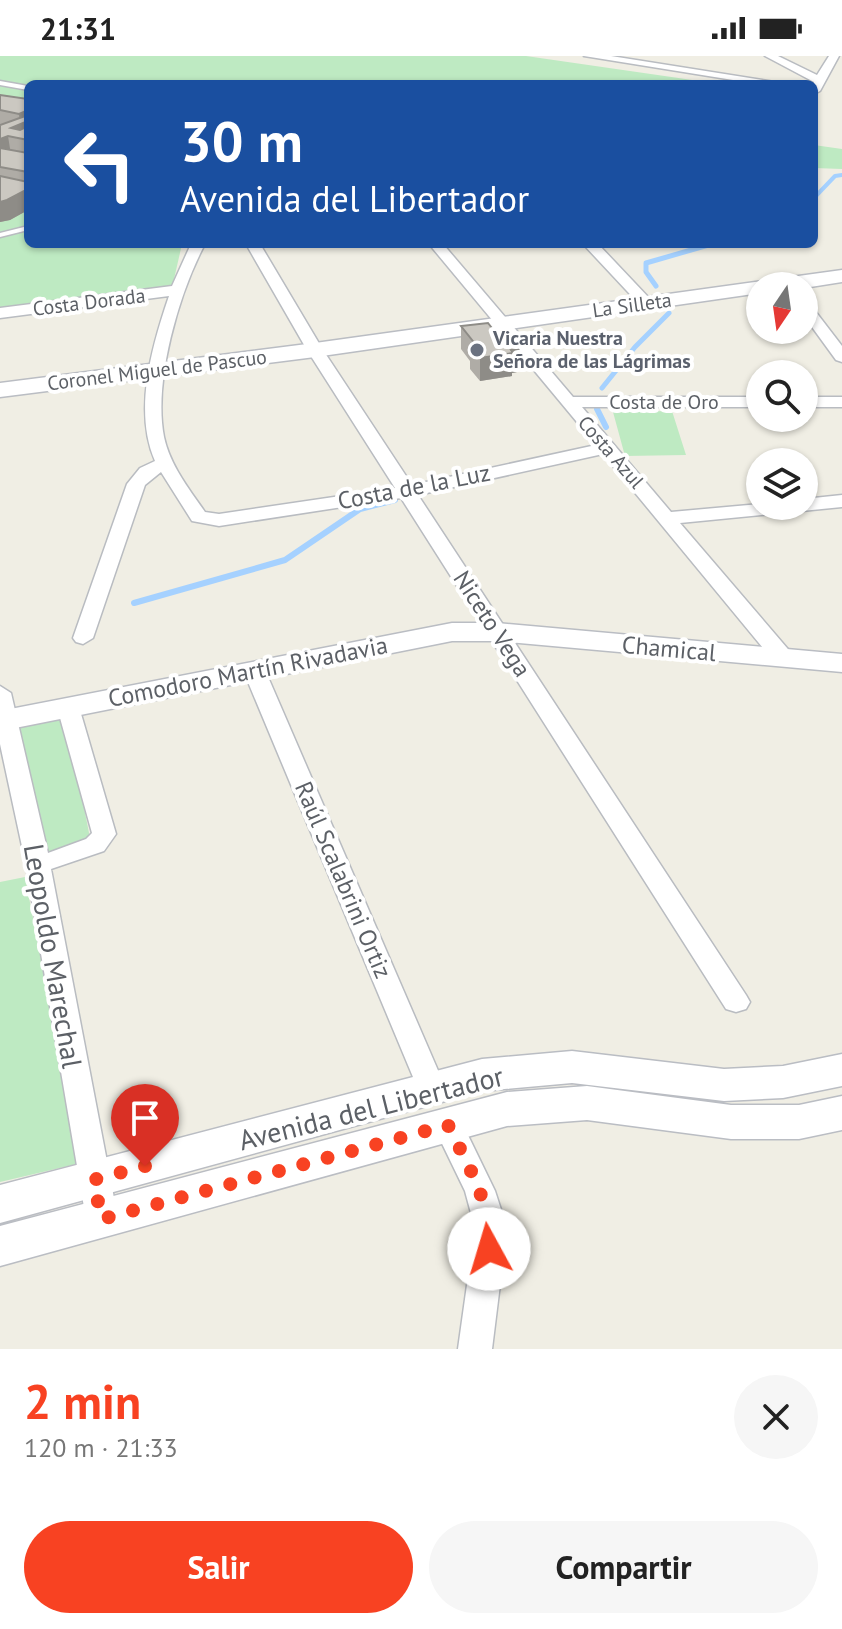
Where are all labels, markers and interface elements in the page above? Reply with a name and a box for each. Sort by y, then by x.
text: 21:31 [40,9,116,48]
text: 30 m [180,105,303,177]
icon: left [48,112,152,216]
text: Avenida del Libertador [180,175,529,222]
north arrow [746,272,818,344]
map controls [746,272,818,520]
street label: Costa Dorada [31,282,147,322]
street label: La Silleta [591,287,673,323]
place label: Vicaria Nuestra Señora de las Lágrimas [492,325,691,374]
marker: Vicaria Nuestra Señora de las Lágrimas [468,341,486,359]
street label: Coronel Miguel de Pascuo [46,344,268,396]
button: search [746,360,818,432]
street label: Costa de Oro [609,389,719,415]
street label: Costa Azul [572,410,650,494]
button: layers [746,448,818,520]
street label: Costa de la Luz [335,457,493,516]
street label: Niceto Vega [447,565,538,683]
street label: Comodoro Martín Rivadavia [106,629,390,714]
street label: Chamical [621,629,717,668]
street label: Raúl Scalabrini Ortiz [288,777,399,983]
street label: Leopoldo Marechal [16,841,91,1071]
street label: Avenida del Libertador [235,1057,508,1158]
pin [111,1084,179,1166]
icon: arrive [123,1096,167,1140]
position arrow [447,1207,531,1291]
text: 2 min [24,1370,141,1432]
button: close [734,1375,818,1459]
text: 120 m · 21:33 [24,1431,178,1464]
button: Salir [24,1521,413,1613]
button: Compartir [429,1521,818,1613]

